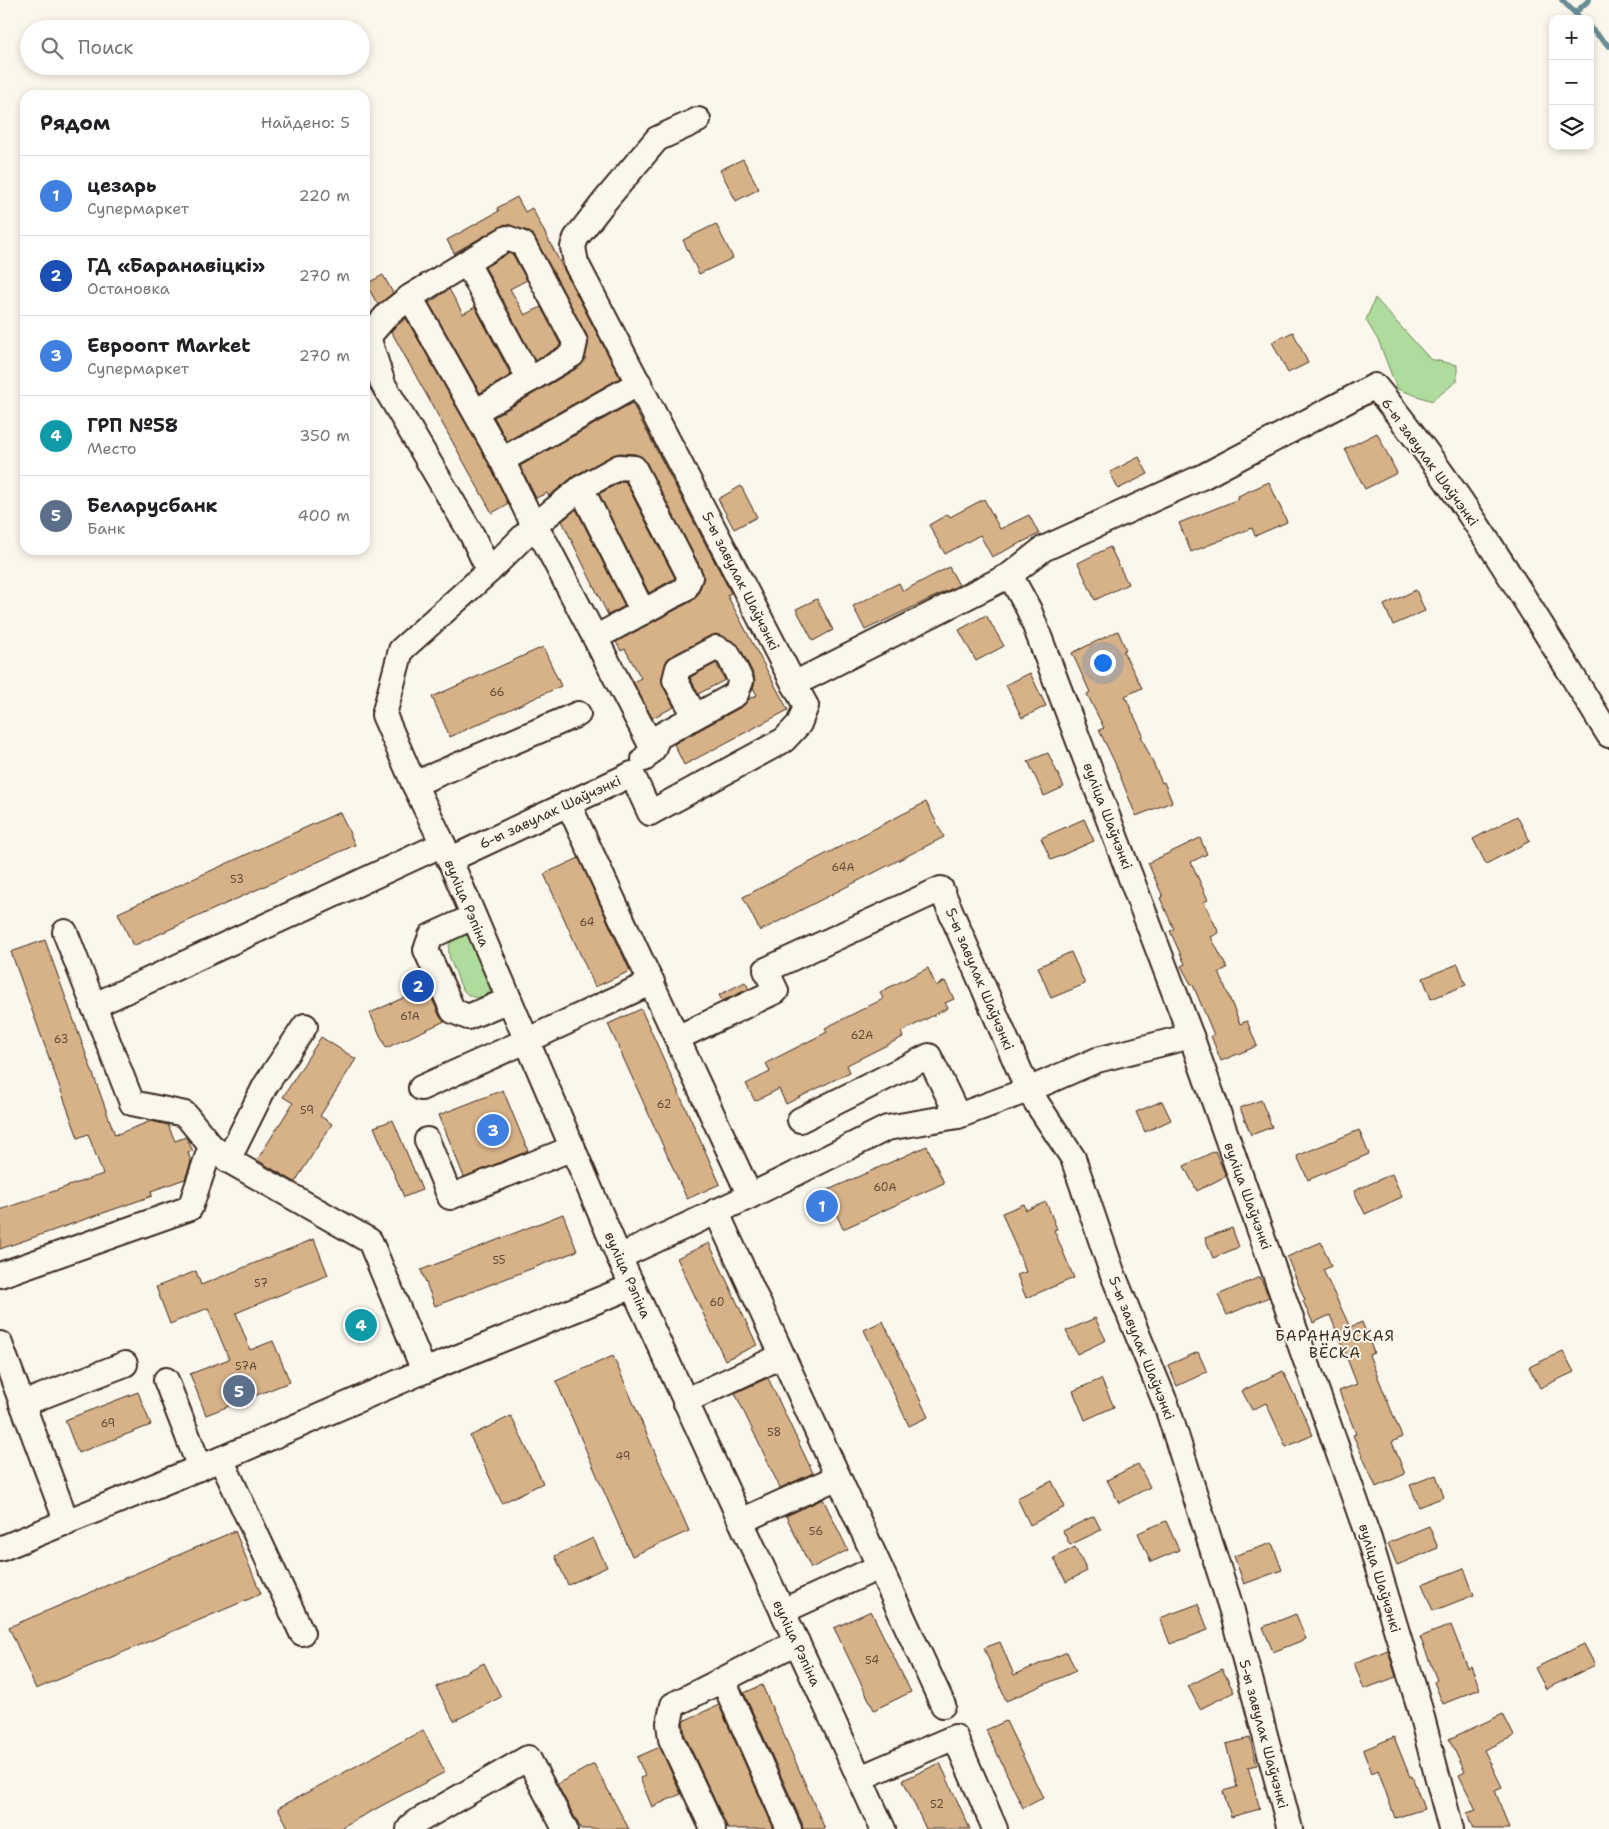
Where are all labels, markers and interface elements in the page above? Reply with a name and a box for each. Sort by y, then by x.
map controls [1549,15,1594,150]
button: + [1549,15,1594,60]
search box [20,20,370,75]
icon: search [38,34,66,62]
text: Поиск [78,35,133,60]
button: − [1549,60,1594,105]
button: layers [1549,105,1594,150]
text: Рядом [40,109,110,137]
text: Найдено: 5 [261,112,350,133]
text: цезарь [87,173,156,198]
text: 1 [52,185,60,206]
text: 220 m [298,185,350,206]
text: Супермаркет [87,198,189,219]
text: ГД «Баранавіцкі» [87,253,265,278]
text: 2 [50,265,62,286]
text: 270 m [299,265,350,286]
text: Остановка [87,278,170,299]
text: Евроопт Market [87,333,251,358]
text: 3 [50,345,62,366]
text: 270 m [299,345,350,366]
text: Супермаркет [87,358,189,379]
street label: 6-ы завулак Шаўчэнкі [1377,394,1483,530]
text: ГРП №58 [87,413,178,438]
text: 4 [50,425,62,446]
text: 350 m [299,425,350,446]
text: Место [87,438,137,459]
text: Беларусбанк [87,493,217,518]
text: 5 [51,505,61,526]
text: 400 m [297,505,350,526]
street label: 5-ы завулак Шаўчэнкі [698,509,784,653]
text: Банк [87,518,125,539]
your location [1090,650,1116,676]
house number: 66 [489,685,505,700]
street label: вуліца Шаўчэнкі [1079,760,1137,872]
street label: 6-ы завулак Шаўчэнкі [476,771,624,853]
street label: вуліца Рэпіна [441,857,494,950]
house number: 64А [832,860,855,875]
house number: 53 [230,872,244,887]
street label: 5-ы завулак Шаўчэнкі [942,905,1018,1053]
house number: 64 [579,915,595,930]
pin: 2 [402,967,434,1005]
house number: 61А [400,1009,420,1024]
house number: 62А [851,1028,873,1043]
house number: 63 [54,1032,68,1047]
house number: 62 [657,1097,671,1112]
house number: 59 [300,1103,314,1118]
pin: 3 [477,1111,509,1149]
street label: вуліца Шаўчэнкі [1220,1140,1276,1252]
house number: 60А [873,1180,897,1195]
pin: 1 [806,1187,838,1225]
street label: вуліца Рэпіна [601,1229,655,1321]
house number: 55 [492,1253,506,1268]
street label: 5-ы завулак Шаўчэнкі [1105,1274,1179,1422]
house number: 57 [254,1276,268,1291]
house number: 60 [709,1295,725,1310]
pin: 4 [345,1306,377,1344]
district label: БАРАНАЎСКАЯ ВЁСКА [1275,1326,1395,1363]
house number: 57А [235,1359,257,1374]
pin: 5 [223,1372,255,1410]
house number: 69 [101,1416,115,1431]
house number: 58 [767,1425,781,1440]
house number: 49 [616,1449,630,1464]
street label: вуліца Шаўчэнкі [1355,1521,1405,1635]
house number: 56 [809,1524,823,1539]
street label: вуліца Рэпіна [769,1597,825,1689]
house number: 54 [865,1653,879,1668]
street label: 5-ы завулак Шаўчэнкі [1235,1658,1293,1810]
house number: 52 [930,1797,944,1812]

